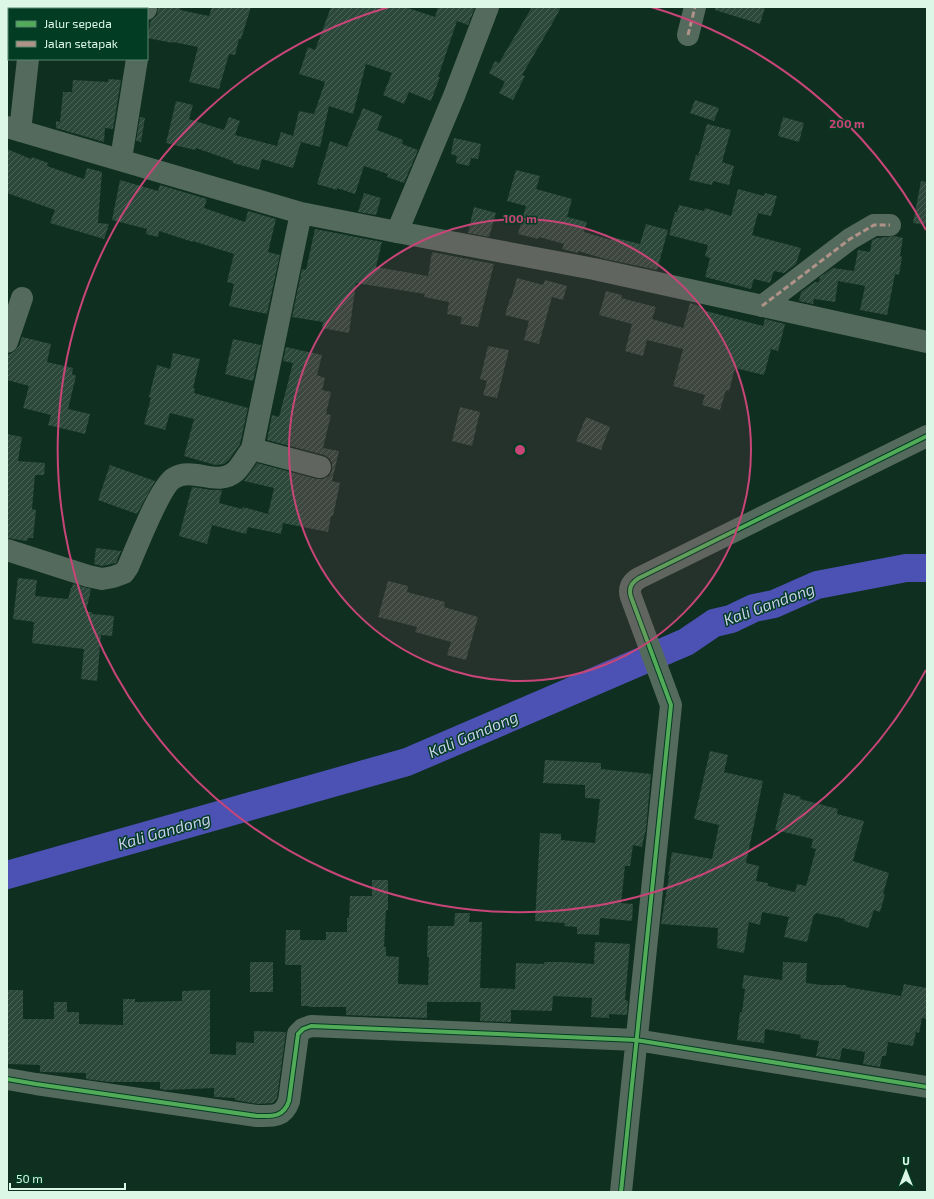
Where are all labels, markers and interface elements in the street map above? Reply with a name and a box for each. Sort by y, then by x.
legend [8,8,148,60]
text: Jalur sepeda [44,16,112,30]
text: Jalan setapak [44,36,118,50]
text: 200 m [829,116,865,130]
text: 100 m [503,211,537,225]
centre of rings [513,443,527,457]
water label: Kali Gandong [721,578,817,629]
water label: Kali Gandong [425,706,521,761]
water label: Kali Gandong [115,808,212,853]
north arrow [886,1151,926,1191]
text: U [902,1154,910,1167]
scale bar [10,1165,125,1191]
text: 50 m [16,1171,43,1185]

